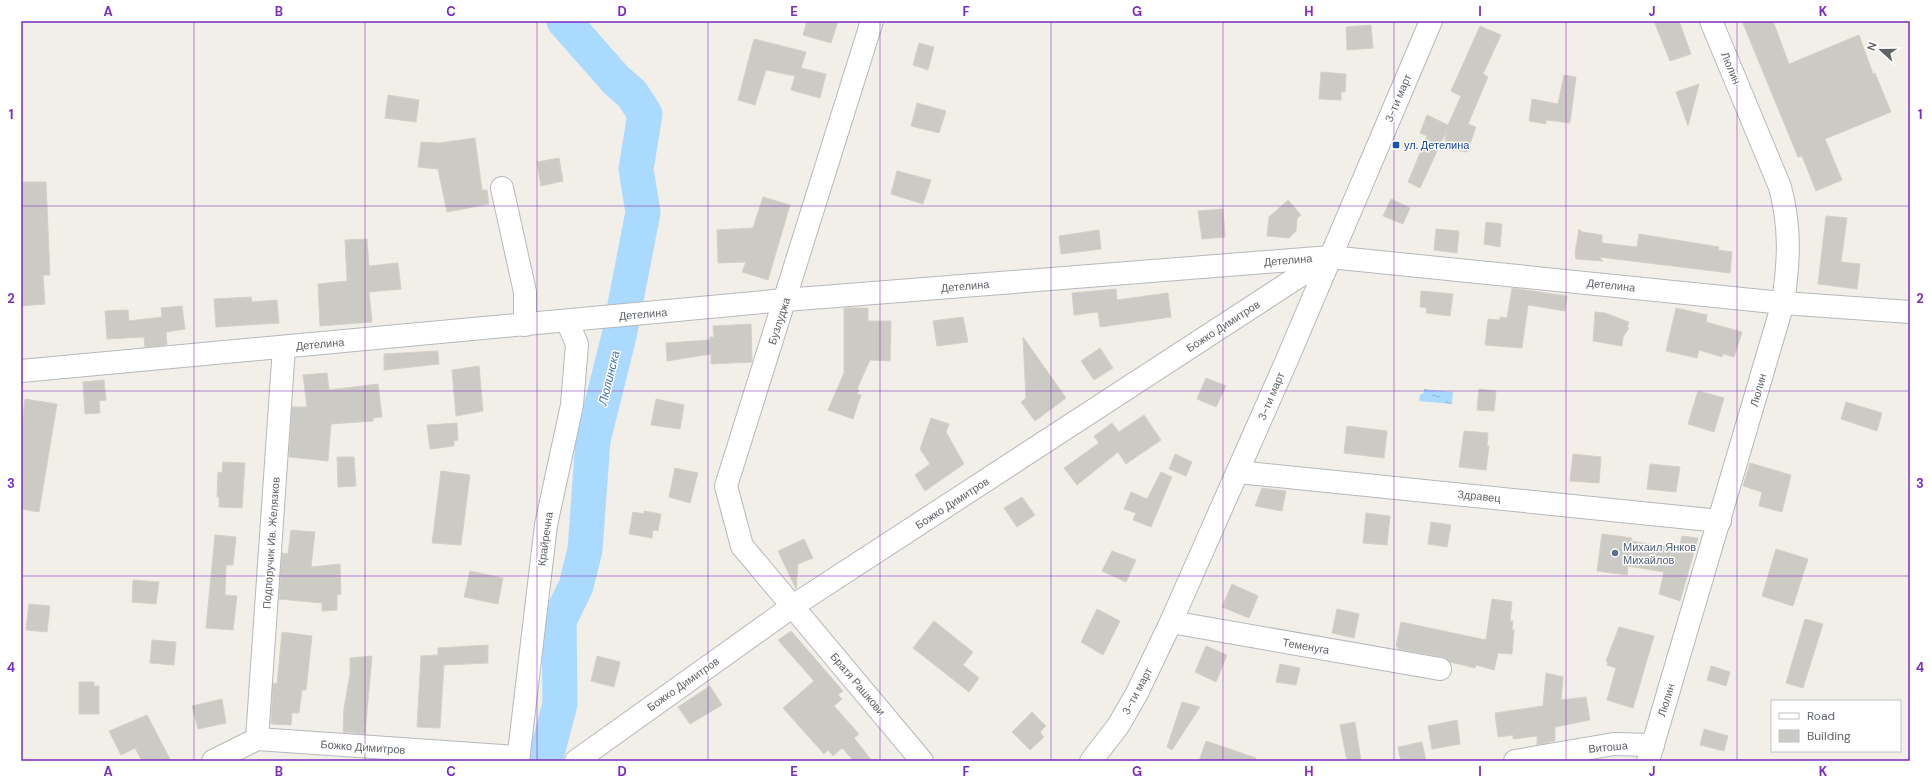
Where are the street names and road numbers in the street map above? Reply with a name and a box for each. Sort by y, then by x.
street label: Люлин [1718,50,1744,86]
street label: 3-ти март [1382,72,1414,124]
street label: Детелина [1263,251,1314,269]
street label: Детелина [1586,275,1637,295]
street label: Детелина [940,277,991,295]
street label: Бузлуджа [765,295,793,346]
street label: Божко Димитров [1184,297,1263,355]
street label: Детелина [618,305,669,323]
street label: Детелина [295,335,346,353]
street label: 3-ти март [1255,370,1287,422]
street label: Люлин [1747,372,1769,408]
street label: Божко Димитров [913,474,992,532]
street label: Подпоручик Ив. Желязков [259,476,283,609]
street label: Здравец [1457,487,1502,505]
street label: Крайречна [534,510,556,567]
street label: Теменуга [1281,635,1331,657]
street label: Братя Рашкови [828,650,888,718]
street label: Божко Димитров [644,654,722,714]
street label: 3-ти март [1119,665,1155,717]
street label: Люлин [1654,682,1678,718]
street label: Божко Димитров [320,737,406,757]
street label: Витоша [1588,738,1629,756]

